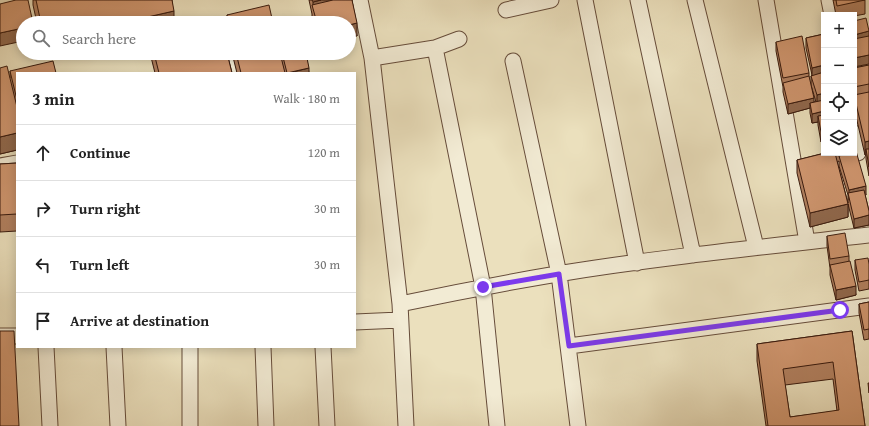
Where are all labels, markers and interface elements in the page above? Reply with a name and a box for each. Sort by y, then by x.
map controls [821,12,857,156]
button: + [821,12,857,48]
search box [16,16,356,60]
icon: search [30,27,52,49]
text: Search here [62,28,136,49]
button: − [821,48,857,84]
button: locate [821,84,857,120]
text: 3 min [32,86,74,111]
text: Walk · 180 m [273,89,340,108]
button: layers [821,120,857,156]
icon: ahead [32,142,54,164]
text: Continue [70,142,131,163]
text: 120 m [308,143,340,162]
icon: right [32,198,54,220]
text: Turn right [70,198,141,219]
text: 30 m [314,199,340,218]
icon: left [32,254,54,276]
text: Turn left [70,254,129,275]
text: 30 m [314,255,340,274]
route end [474,278,492,296]
route start [831,301,849,319]
icon: arrive [32,310,54,332]
text: Arrive at destination [70,310,209,331]

